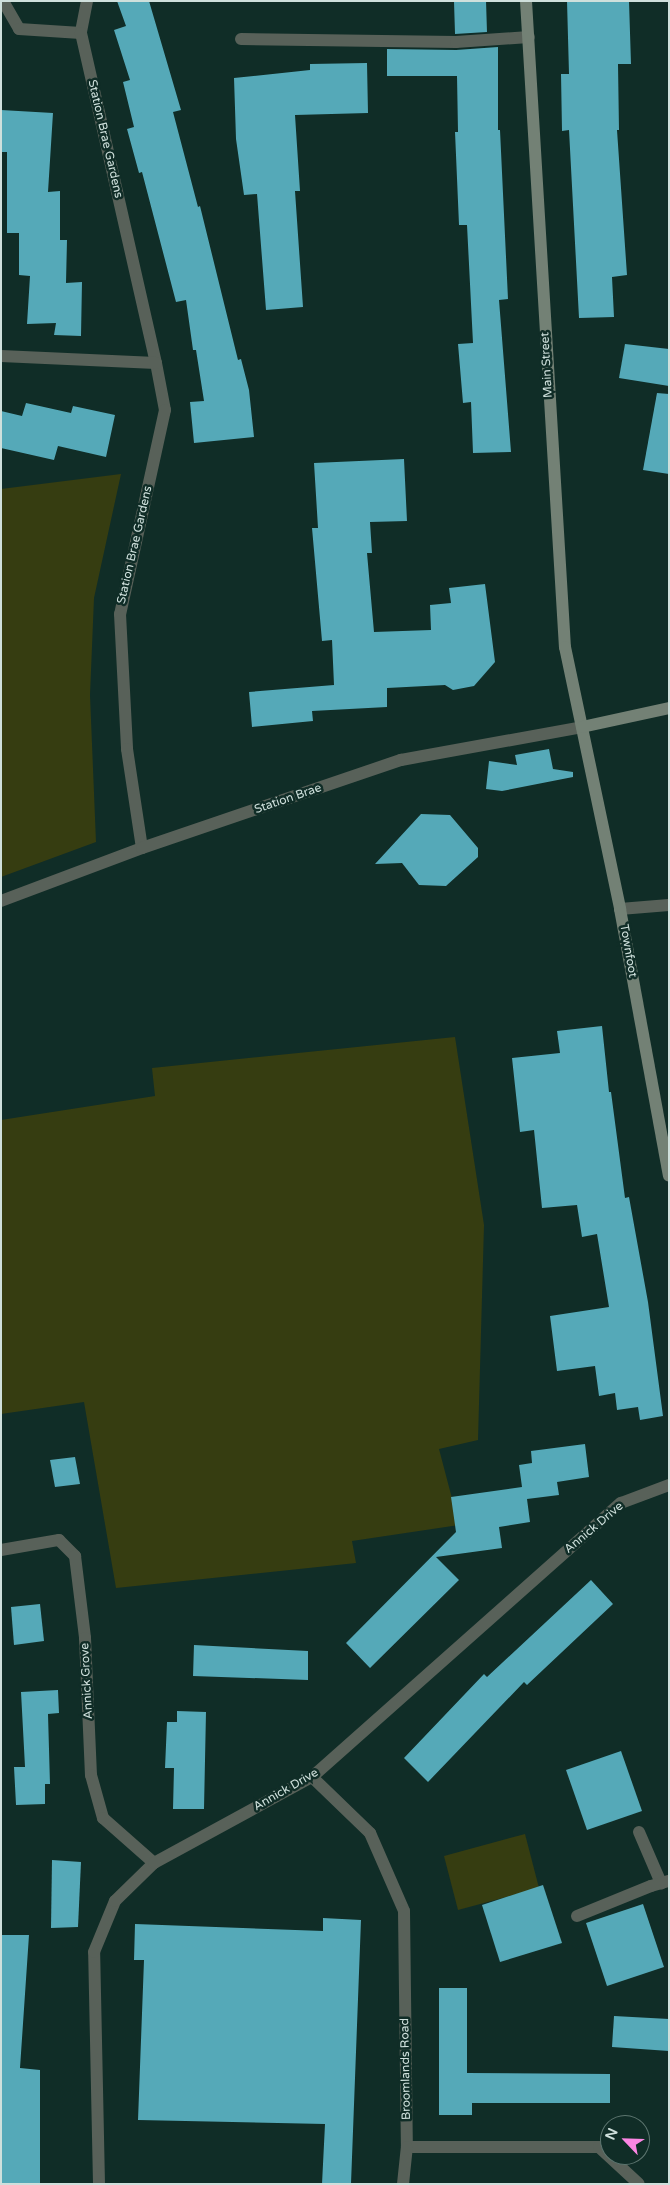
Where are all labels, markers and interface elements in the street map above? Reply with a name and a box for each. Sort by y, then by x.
street label: Station Brae Gardens [84,79,126,199]
street label: Main Street [538,332,556,398]
street label: Station Brae Gardens [114,485,156,605]
street label: Station Brae [253,781,323,817]
street label: Townfoot [616,923,640,979]
street label: Annick Drive [562,1499,626,1557]
street label: Annick Grove [78,1643,96,1719]
street label: Annick Drive [251,1766,321,1814]
street label: Broomlands Road [398,2018,414,2120]
north arrow [600,2115,650,2165]
text: N [602,2126,622,2143]

